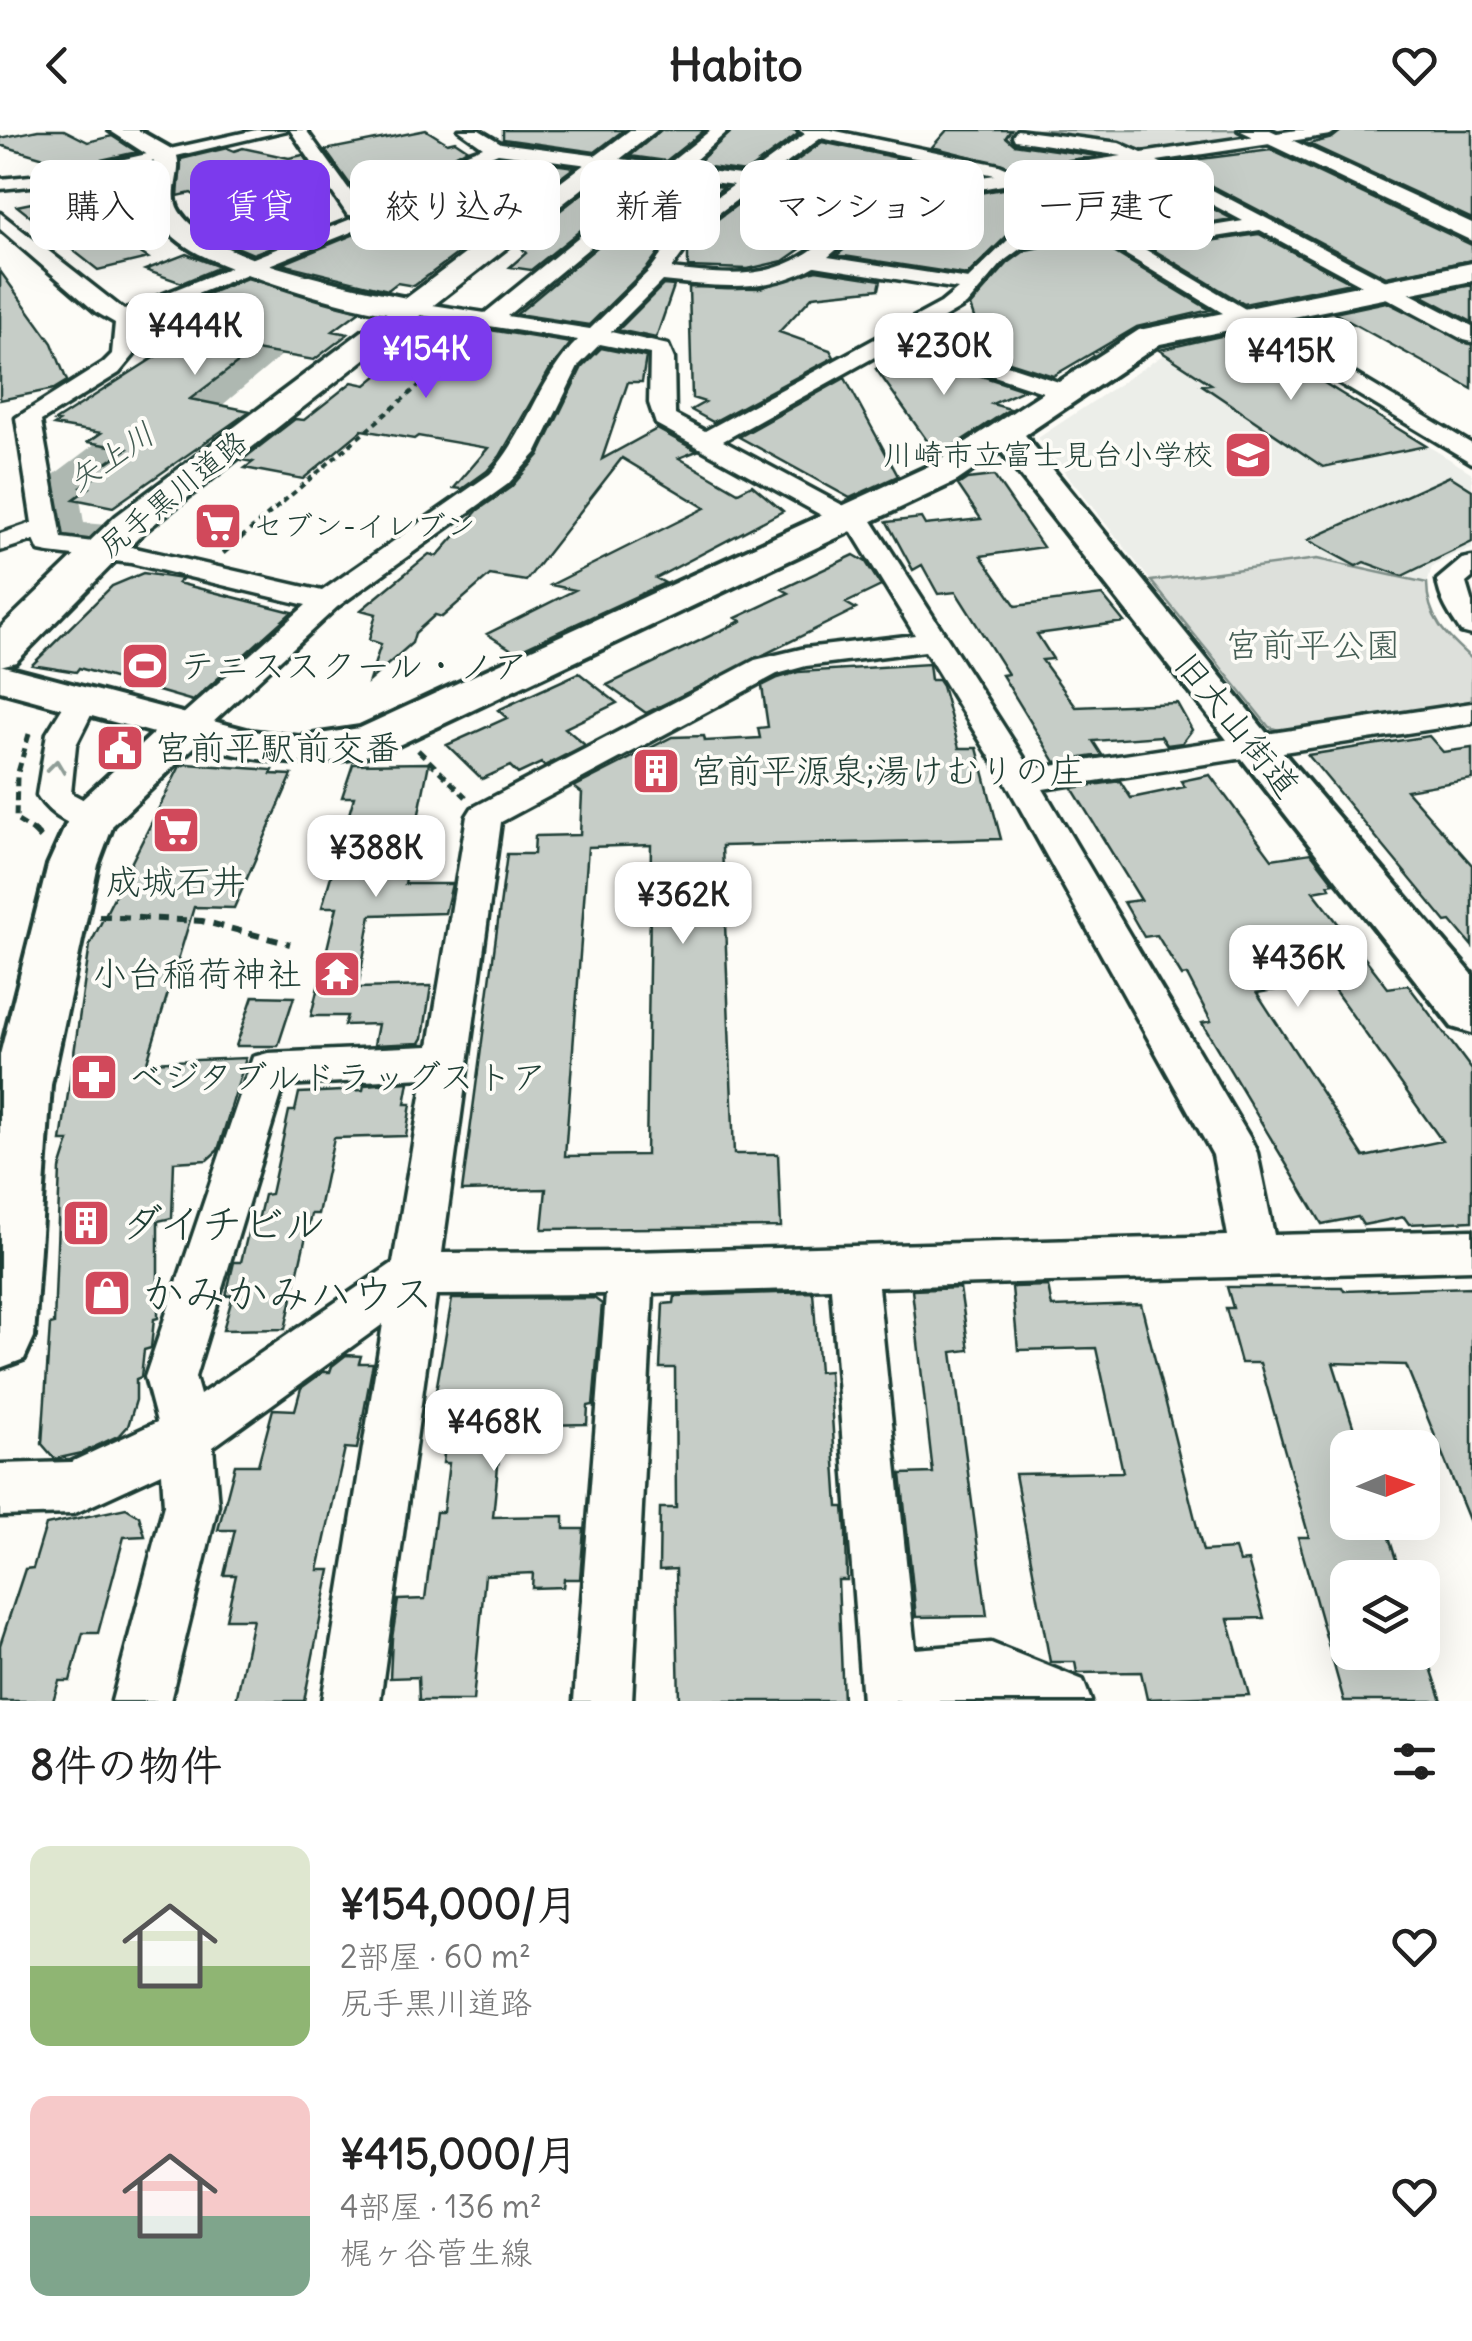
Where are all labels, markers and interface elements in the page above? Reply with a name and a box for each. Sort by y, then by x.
text: Habito [669,37,803,93]
icon: back [30,38,85,93]
icon: heart [1387,38,1442,93]
chip: 購入 [30,160,170,250]
chip: 賃貸 [190,160,330,250]
chip: 絞り込み [350,160,560,250]
chip: 新着 [580,160,720,250]
chip: マンション [740,160,984,250]
chip: 一戸建て [1004,160,1214,250]
pin: ¥444K [125,293,265,378]
text: ¥444K [148,305,242,346]
pin: ¥230K [874,313,1014,398]
pin: ¥154K [356,316,496,401]
pin: ¥415K [1221,318,1361,403]
text: ¥230K [896,325,992,366]
text: ¥154K [382,328,470,369]
text: ¥415K [1247,330,1335,371]
water label: 矢上川 [59,413,162,500]
street label: 尻手黒川道路 [90,422,254,565]
school or university icon: 川崎市立富士見台小学校 [1222,429,1274,481]
place label: 川崎市立富士見台小学校 [883,435,1213,473]
supermarket icon: セブン-イレブン [192,500,244,552]
place label: セブン-イレブン [253,506,476,544]
park label: 宮前平公園 [1225,622,1401,666]
sports icon: テニススクール・ノア [119,640,171,692]
place label: テニススクール・ノア [180,643,529,687]
street label: 旧大山街道 [1166,643,1310,806]
public building icon: 宮前平駅前交番 [94,722,146,774]
place label: 宮前平駅前交番 [155,725,400,769]
building icon: 宮前平源泉;湯けむりの庄 [630,745,682,797]
place label: 宮前平源泉;湯けむりの庄 [691,748,1084,792]
one-way arrow [45,759,66,775]
supermarket icon: 成城石井 [150,804,202,856]
pin: ¥388K [306,815,446,900]
text: ¥388K [329,827,423,868]
place label: 成城石井 [106,859,246,903]
pin: ¥362K [613,862,753,947]
text: ¥362K [637,874,729,915]
pin: ¥436K [1228,925,1368,1010]
text: ¥436K [1251,937,1345,978]
temple icon: 小台稲荷神社 [311,948,363,1000]
place label: 小台稲荷神社 [92,951,302,995]
pharmacy icon: ベジタブルドラッグストア [68,1051,120,1103]
place label: ベジタブルドラッグストア [129,1054,547,1098]
building icon: ダイチビル [60,1197,112,1249]
place label: ダイチビル [121,1197,326,1249]
shop icon: かみかみハウス [81,1267,133,1319]
place label: かみかみハウス [142,1267,433,1319]
pin: ¥468K [424,1389,564,1474]
text: ¥468K [447,1401,541,1442]
north arrow [1330,1430,1440,1540]
map controls [1330,1430,1440,1670]
button: layers [1330,1560,1440,1670]
icon: filters [1387,1734,1442,1789]
text: 8件の物件 [30,1739,222,1791]
text: ¥154,000/月 [340,1878,578,1930]
icon: home [110,1886,230,2006]
icon: heart [1387,1919,1442,1974]
text: 2部屋 · 60 m² [340,1936,531,1977]
text: 尻手黒川道路 [340,1982,532,2023]
text: ¥415,000/月 [340,2128,578,2180]
icon: home [110,2136,230,2256]
icon: heart [1387,2169,1442,2224]
text: 4部屋 · 136 m² [340,2186,542,2227]
text: 梶ヶ谷菅生線 [340,2232,532,2273]

